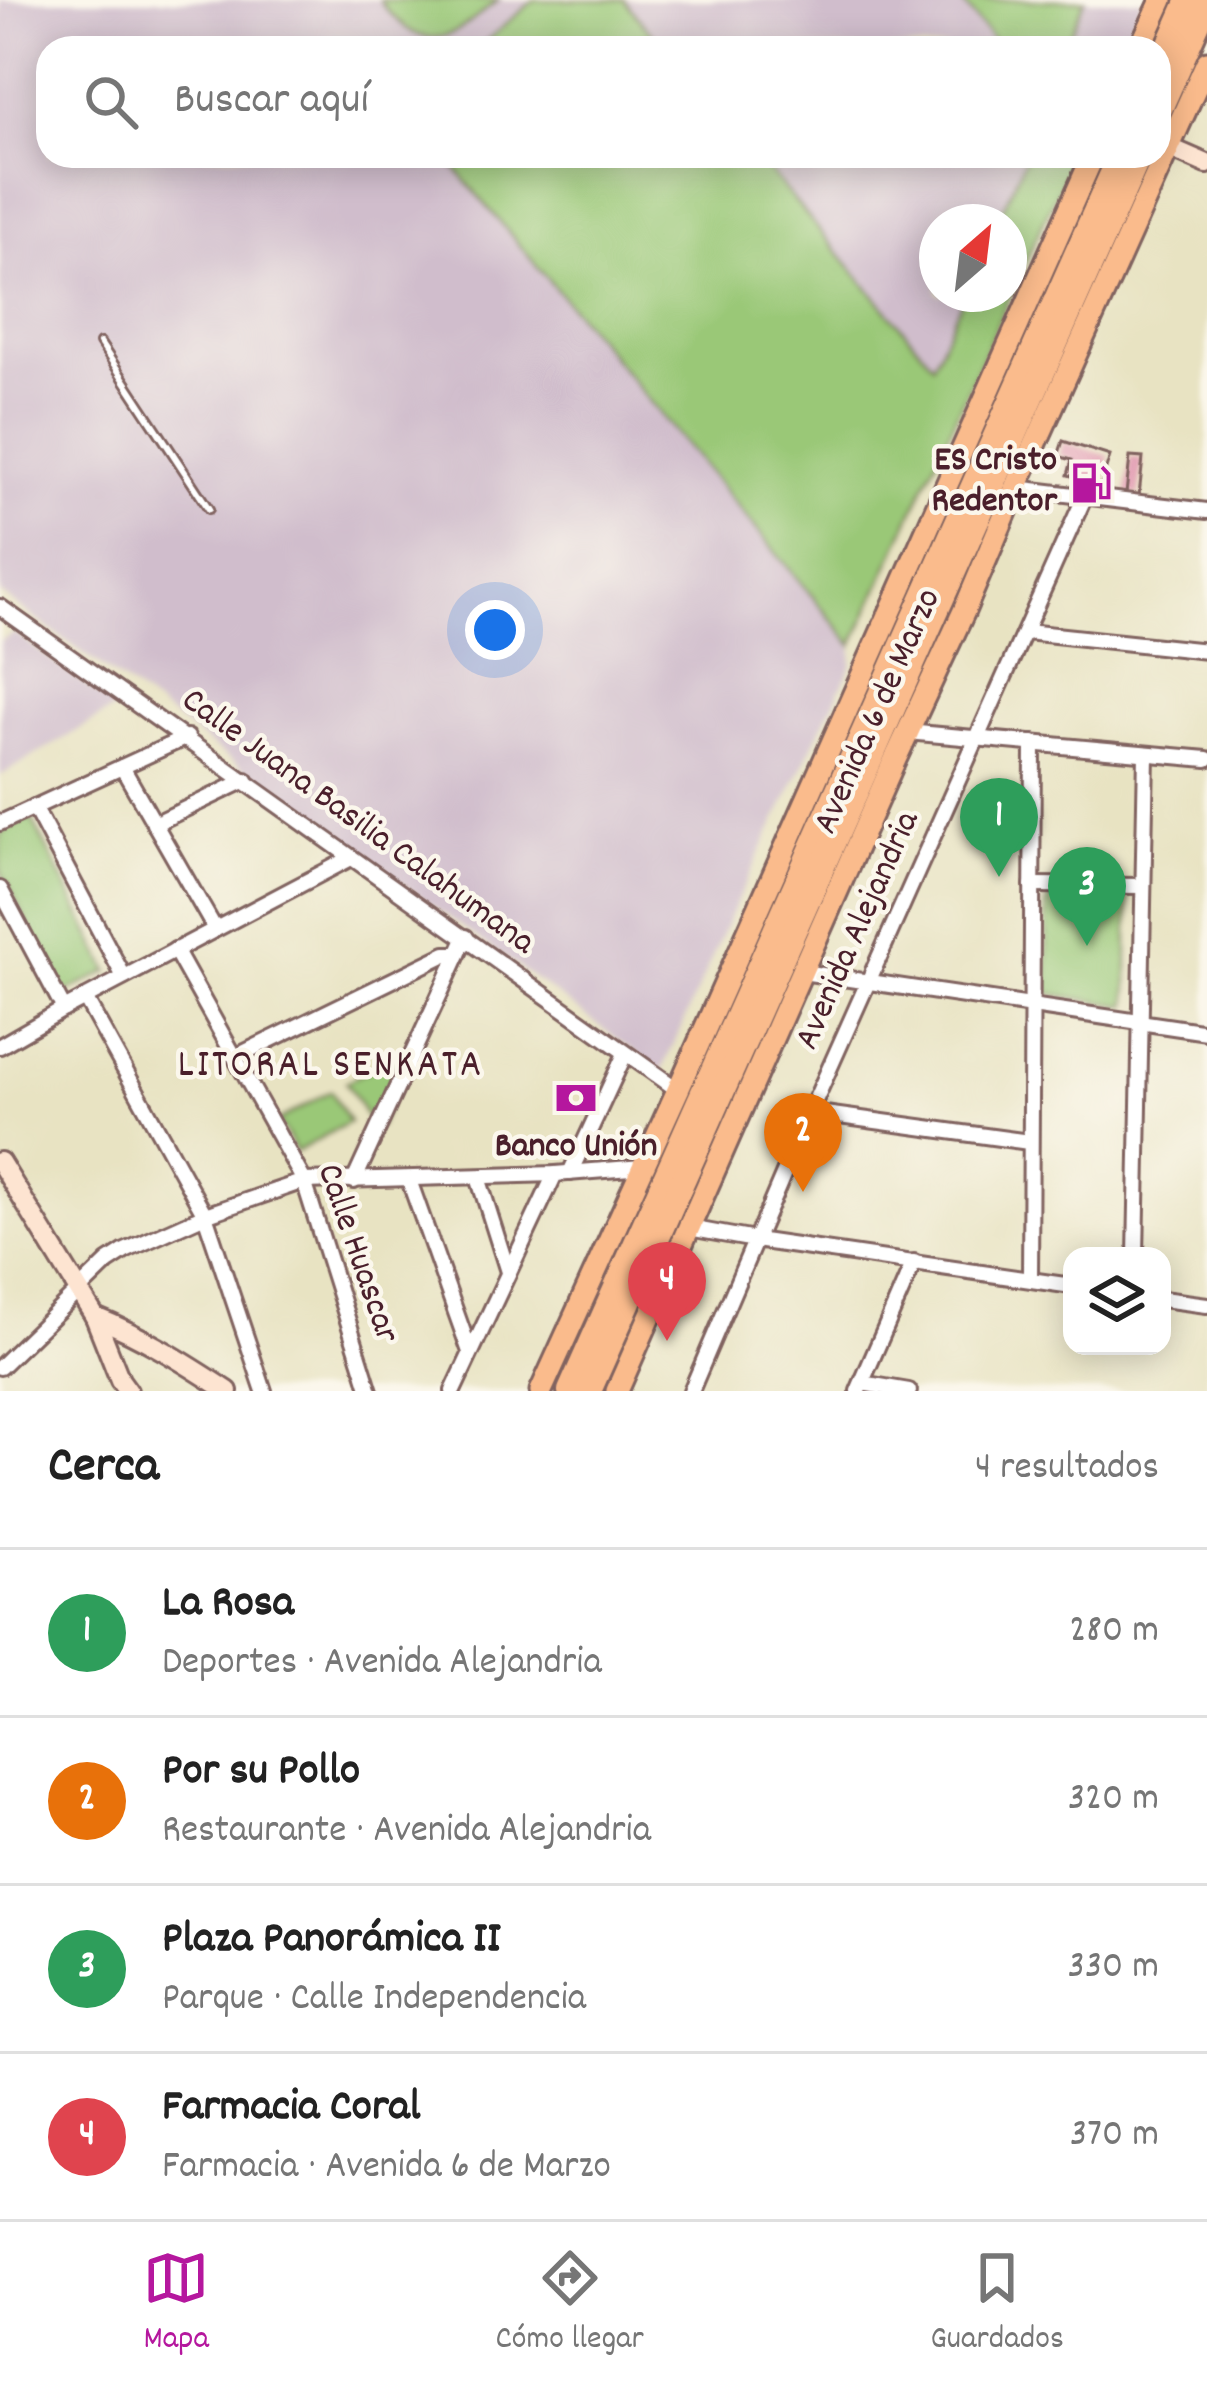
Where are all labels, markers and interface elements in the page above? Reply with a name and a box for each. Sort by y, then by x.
search box [36,36,1171,168]
icon: search [78,69,144,135]
text: Buscar aquí [174,70,369,134]
north arrow [919,204,1027,312]
place label: ES Cristo Redentor [932,436,1058,529]
fuel station icon: ES Cristo Redentor [1068,460,1114,506]
street label: Avenida 6 de Marzo [802,581,956,843]
your location [465,600,525,660]
street label: Calle Juana Basilia Calahumana [169,677,546,970]
pin: 1 [960,778,1038,877]
street label: Avenida Alejandria [783,802,935,1059]
pin: 3 [1048,847,1126,946]
district label: LITORAL SENKATA [178,1040,484,1095]
bank icon: Banco Unión [553,1075,599,1121]
pin: 2 [764,1093,842,1192]
place label: Banco Unión [495,1122,657,1174]
street label: Calle Huascar [301,1157,411,1351]
pin: 4 [628,1242,706,1341]
map controls [1063,1247,1171,1355]
button: layers [1063,1247,1171,1355]
text: Cerca [48,1433,159,1505]
text: 4 resultados [975,1442,1159,1497]
text: La Rosa [162,1573,294,1637]
text: 1 [83,1605,91,1660]
text: 280 m [1069,1605,1159,1660]
text: Deportes · Avenida Alejandria [162,1637,602,1692]
text: Por su Pollo [162,1741,360,1805]
text: 2 [78,1773,96,1828]
text: 320 m [1068,1773,1159,1828]
text: Restaurante · Avenida Alejandria [162,1805,651,1860]
text: Plaza Panorámica II [162,1909,501,1973]
text: 3 [78,1941,96,1996]
text: 330 m [1067,1941,1159,1996]
text: Parque · Calle Independencia [162,1973,586,2028]
text: Farmacia Coral [162,2077,420,2141]
text: 4 [79,2109,95,2164]
text: 370 m [1070,2109,1159,2164]
text: Farmacia · Avenida 6 de Marzo [162,2141,611,2196]
tab: Mapa [143,2245,209,2364]
tab: Cómo llegar [496,2245,644,2364]
tab: Guardados [930,2245,1064,2364]

